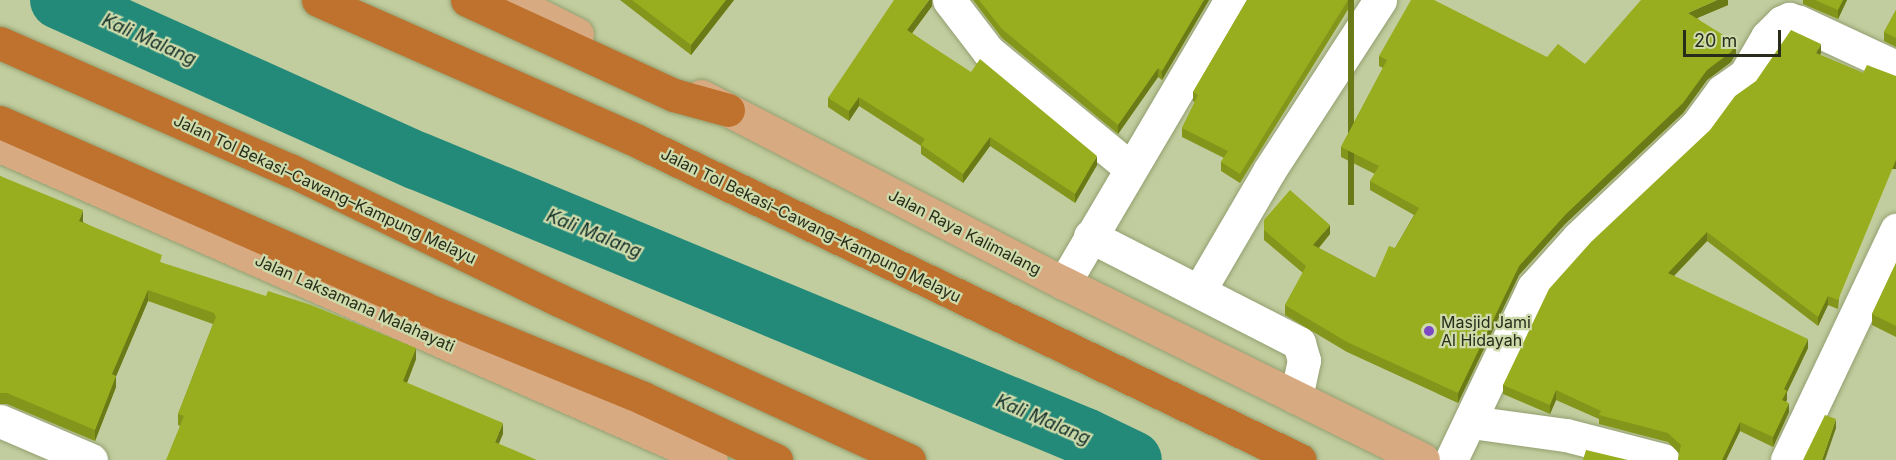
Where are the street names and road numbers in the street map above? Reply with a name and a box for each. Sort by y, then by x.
street label: Jalan Tol Bekasi–Cawang–Kampung Melayu [171,110,479,268]
street label: Jalan Tol Bekasi–Cawang–Kampung Melayu [658,144,964,306]
street label: Jalan Raya Kalimalang [885,185,1045,279]
street label: Jalan Laksamana Malahayati [252,250,458,356]

